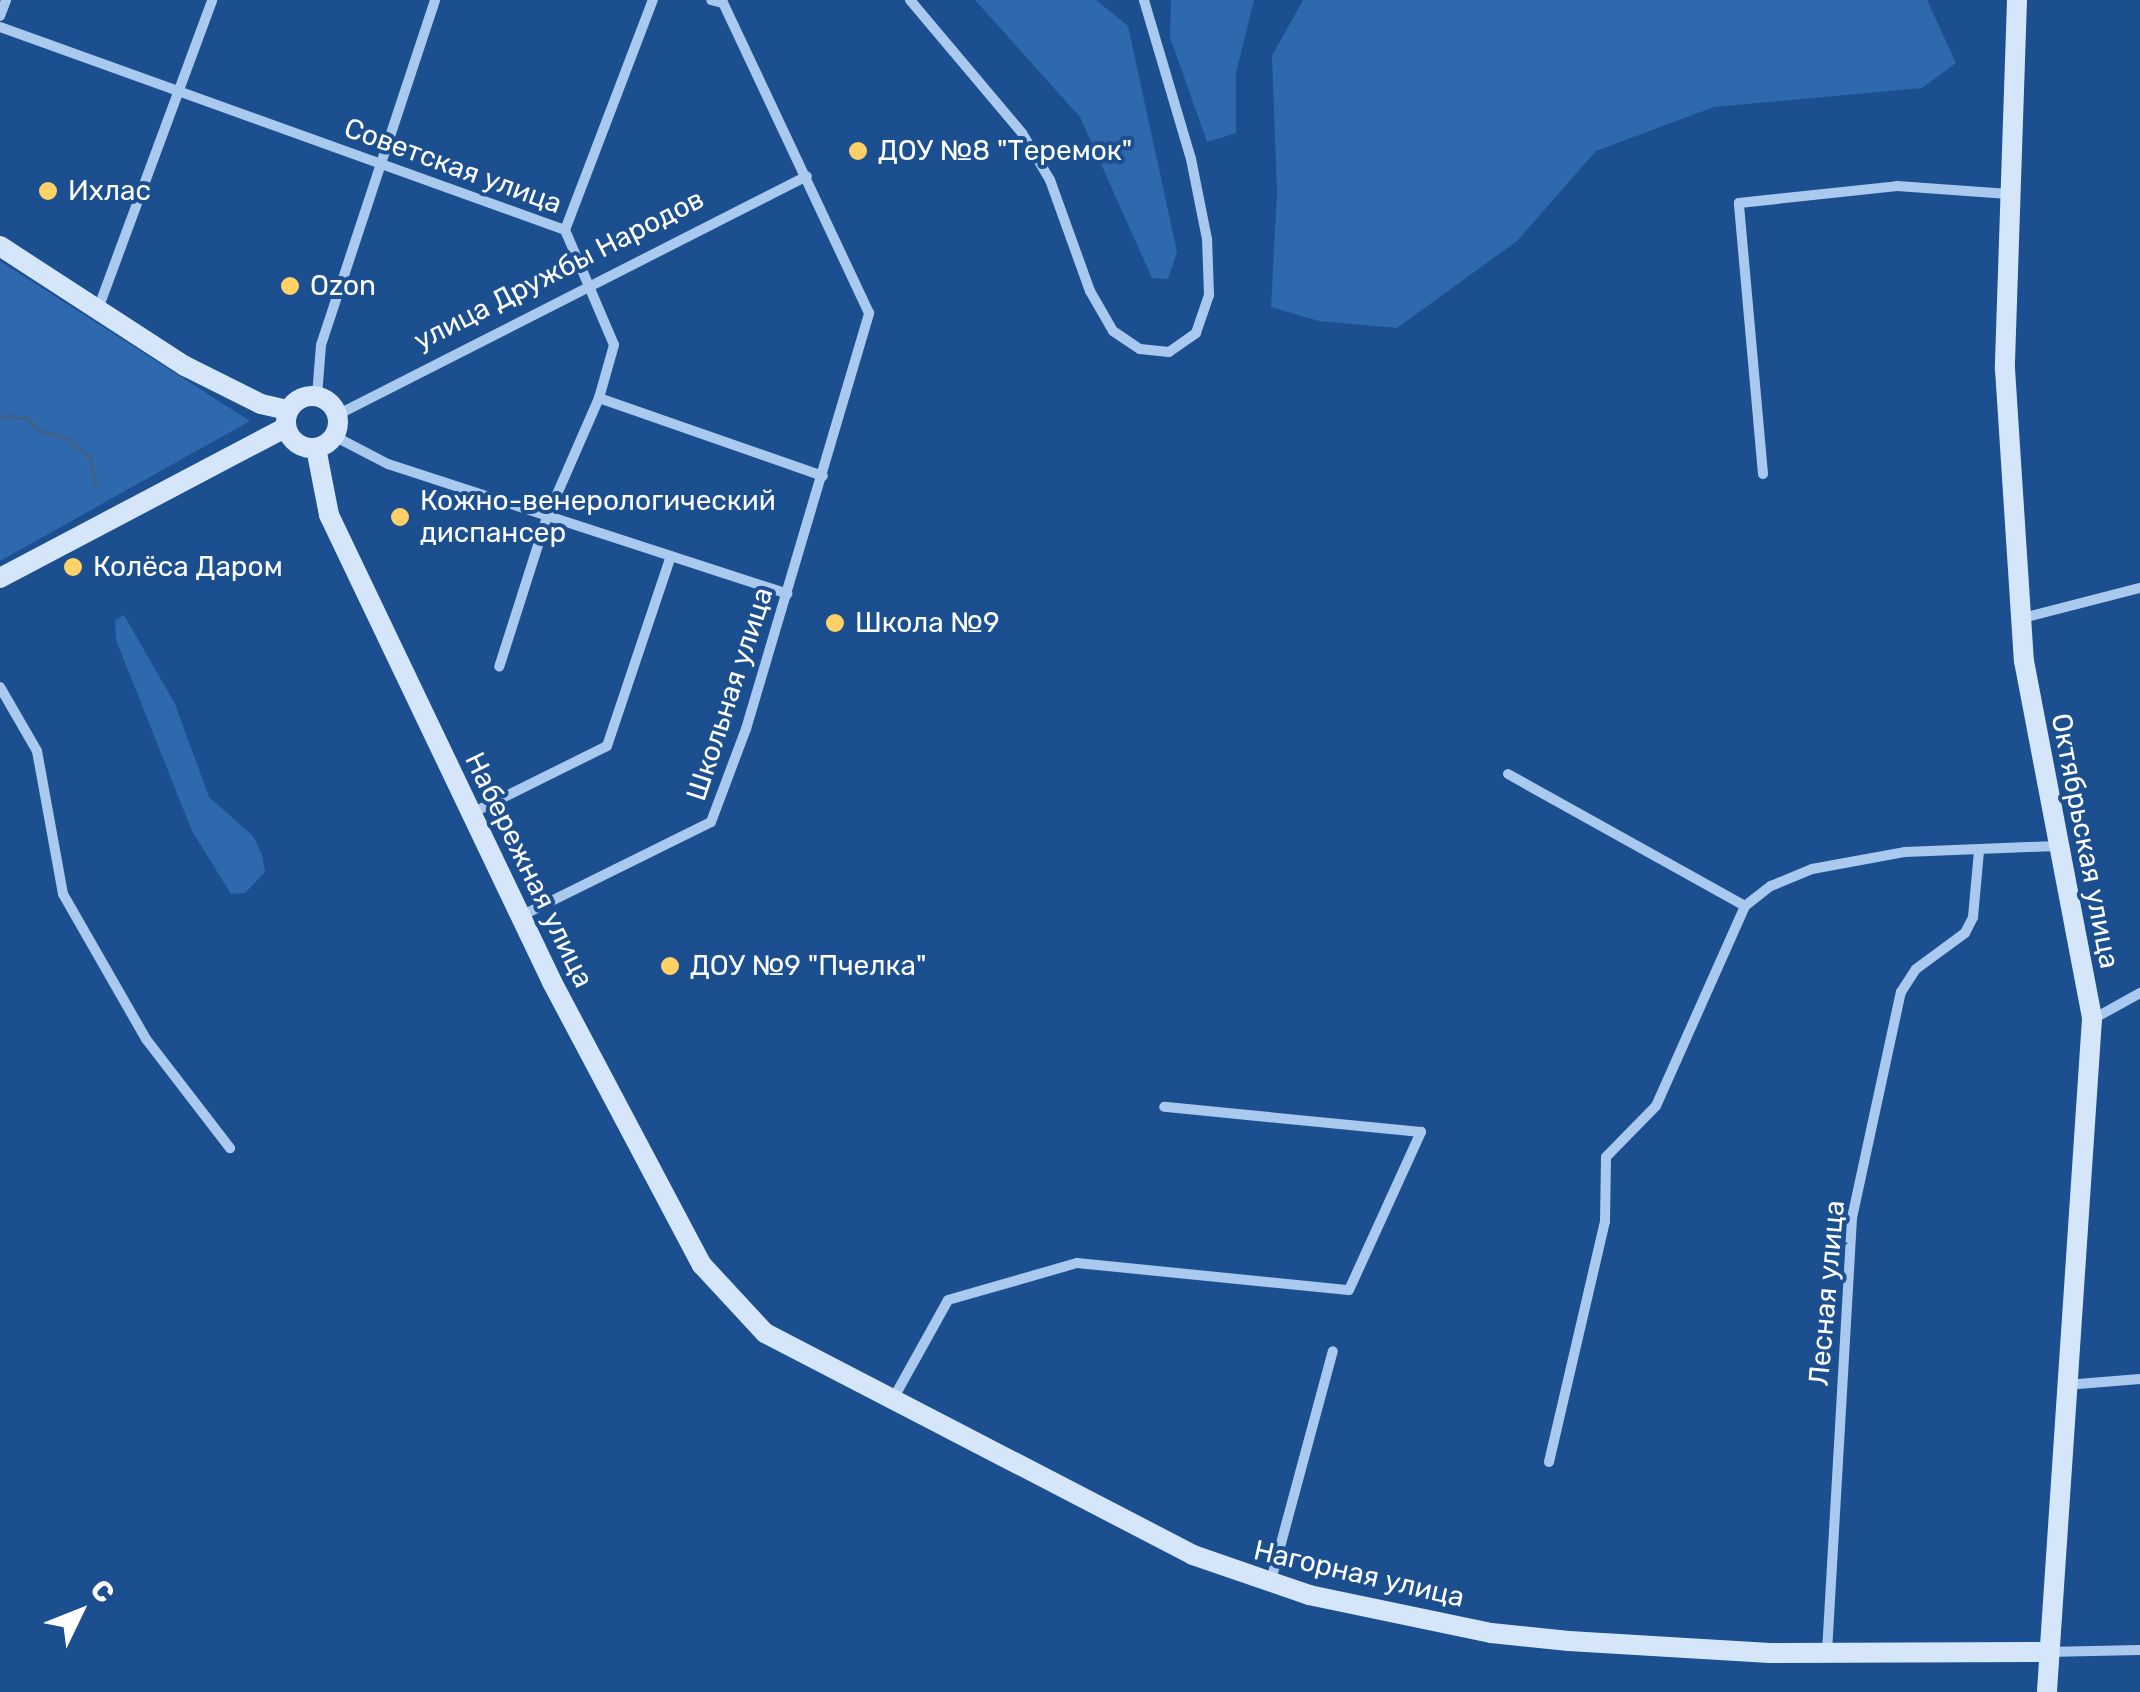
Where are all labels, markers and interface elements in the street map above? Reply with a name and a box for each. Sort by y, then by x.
street label: Советская улица [340,111,566,221]
place label: ДОУ №8 "Теремок" [878,134,1132,168]
marker: ДОУ №8 "Теремок" [847,140,869,162]
place label: Ихлас [68,174,151,208]
marker: Ихлас [37,180,59,202]
street label: улица Дружбы Народов [408,182,710,358]
place label: Ozon [310,269,376,303]
marker: Ozon [279,275,301,297]
place label: Кожно-венерологический диспансер [420,484,776,550]
marker: Кожно-венерологический диспансер [389,506,411,528]
place label: Колёса Даром [93,550,283,584]
marker: Колёса Даром [62,556,84,578]
street label: Школьная улица [680,583,780,805]
place label: Школа №9 [855,606,1000,640]
marker: Школа №9 [824,612,846,634]
street label: Октябрьская улица [2044,711,2126,971]
street label: Набережная улица [458,747,600,993]
place label: ДОУ №9 "Пчелка" [690,949,926,983]
marker: ДОУ №9 "Пчелка" [659,955,681,977]
street label: Лесная улица [1802,1199,1852,1387]
street label: Нагорная улица [1250,1533,1468,1615]
north arrow [30,1562,130,1662]
text: С [84,1573,121,1610]

